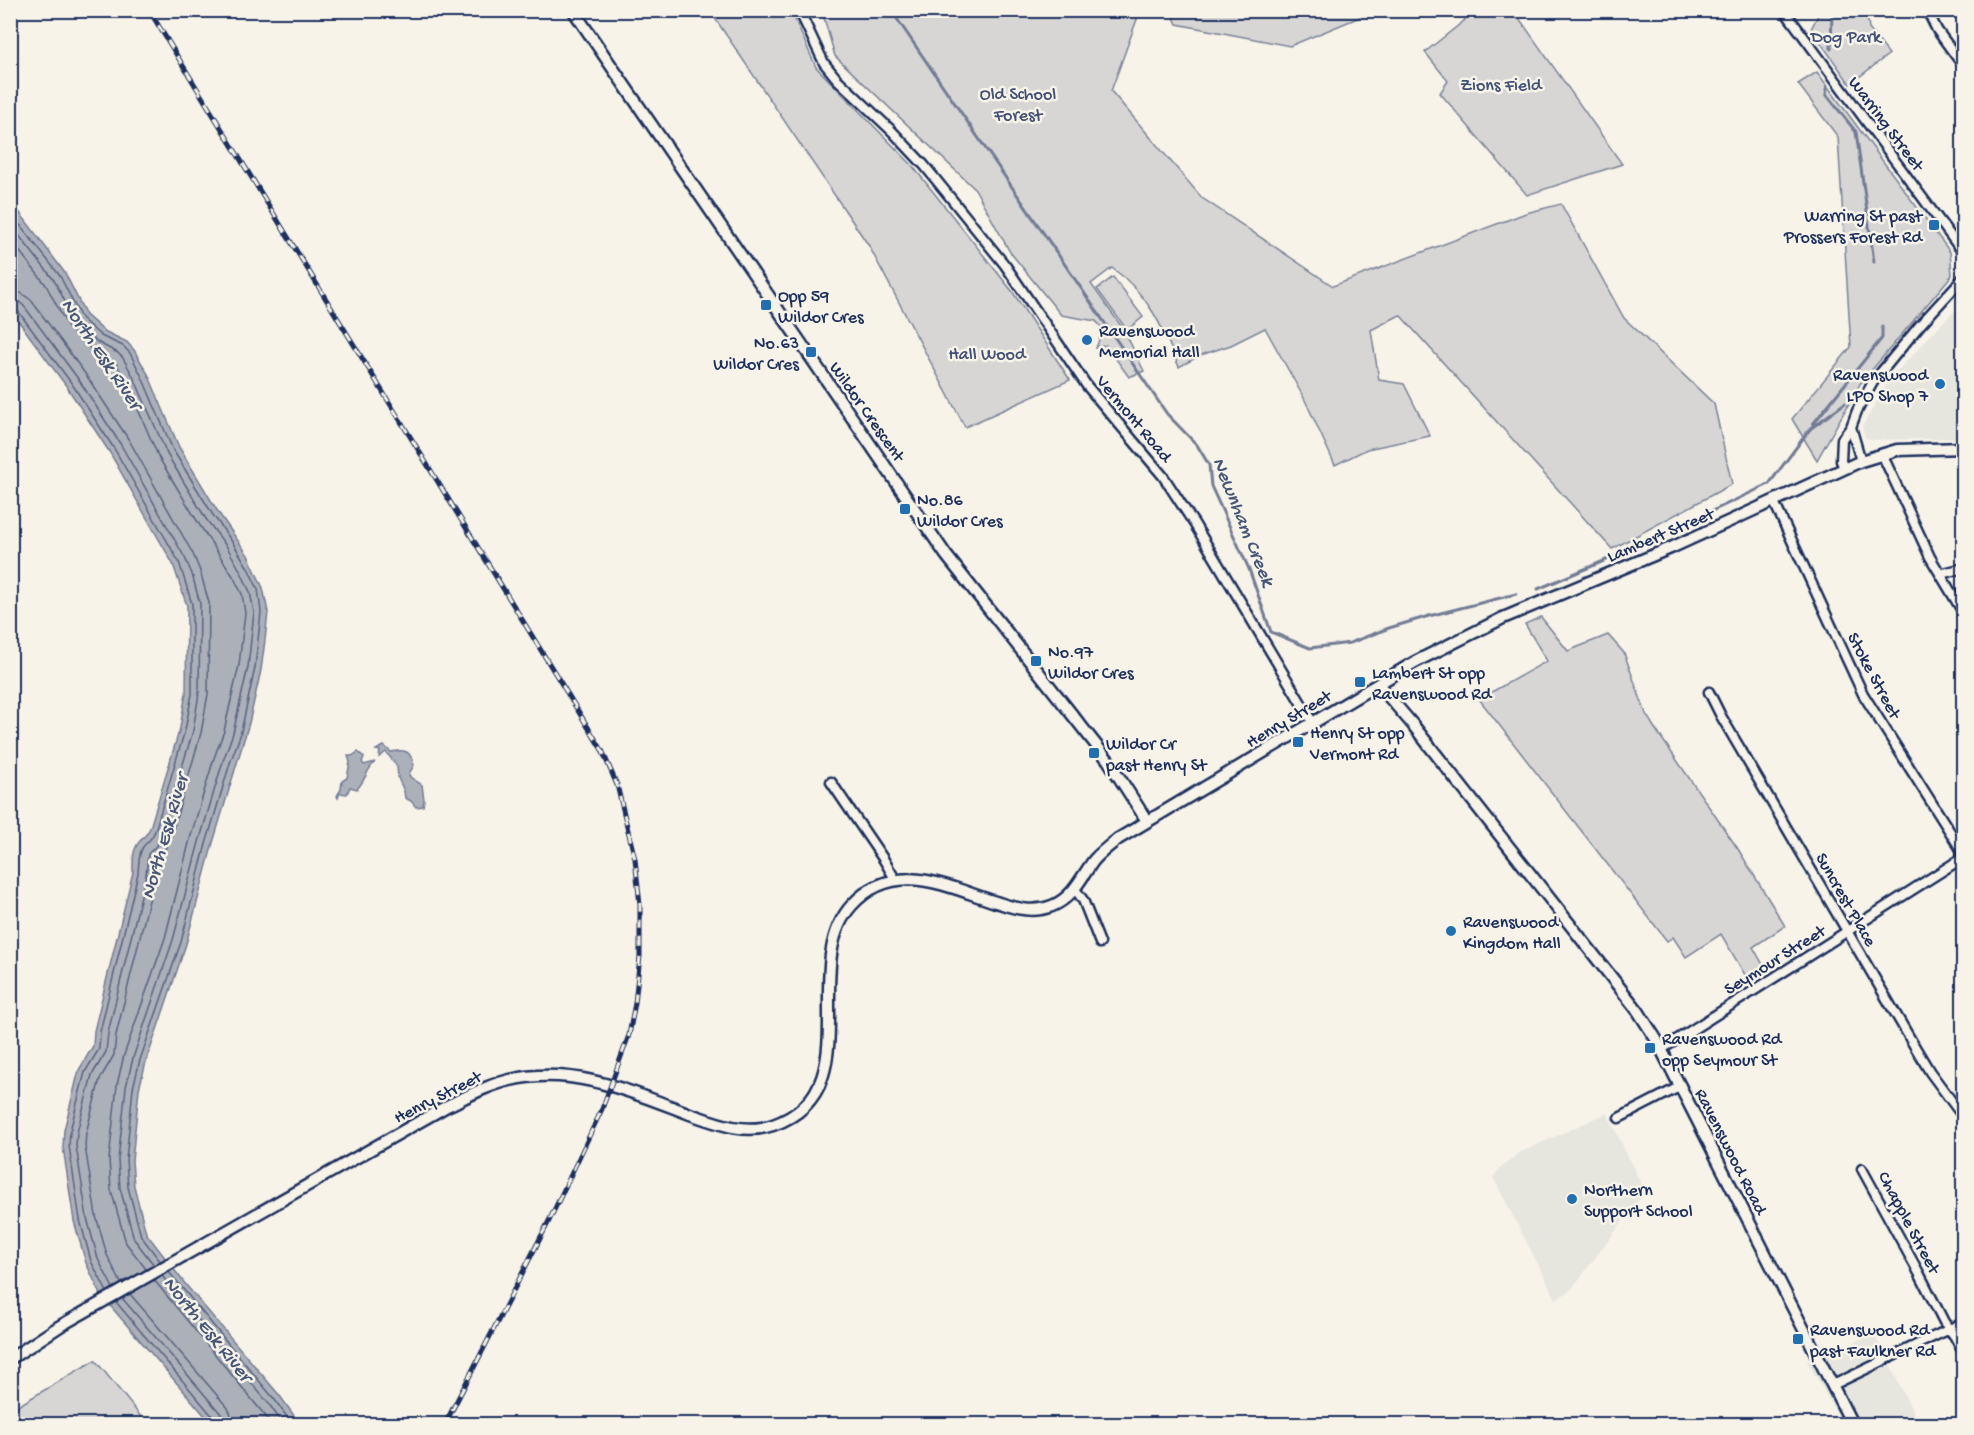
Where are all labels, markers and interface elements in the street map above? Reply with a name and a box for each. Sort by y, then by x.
park label: Dog Park [1810,28,1883,49]
street label: Warring Street [1843,73,1928,177]
park label: Zions Field [1460,76,1543,97]
park label: Old School Forest [980,85,1056,127]
place label: Warring St past Prossers Forest Rd [1783,207,1924,249]
marker: Warring St past Prossers Forest Rd [1927,218,1941,232]
place label: Opp 59 Wildor Cres [778,287,865,329]
water label: North Esk River [55,295,148,418]
marker: Opp 59 Wildor Cres [759,298,773,312]
place label: Ravenswood Memorial Hall [1099,322,1200,364]
marker: Ravenswood Memorial Hall [1080,333,1094,347]
place label: No.63 Wildor Cres [713,334,800,376]
marker: No.63 Wildor Cres [804,345,818,359]
park label: Hall Wood [949,345,1027,366]
street label: Wildor Crescent [824,358,909,468]
place label: Ravenswood LPO Shop 7 [1833,366,1929,408]
street label: Vermont Road [1090,371,1177,469]
marker: Ravenswood LPO Shop 7 [1933,377,1947,391]
water label: Newnham Creek [1205,455,1279,592]
place label: No.86 Wildor Cres [917,491,1004,533]
marker: No.86 Wildor Cres [898,502,912,516]
street label: Lambert Street [1604,504,1719,568]
street label: Stoke Street [1841,629,1905,724]
place label: No.97 Wildor Cres [1048,643,1135,685]
marker: No.97 Wildor Cres [1029,654,1043,668]
place label: Lambert St opp Ravenswood Rd [1372,664,1493,706]
marker: Lambert St opp Ravenswood Rd [1353,675,1367,689]
street label: Henry Street [1243,686,1337,754]
place label: Henry St opp Vermont Rd [1309,724,1405,766]
place label: Wildor Cr past Henry St [1105,735,1208,777]
marker: Henry St opp Vermont Rd [1291,735,1305,749]
marker: Wildor Cr past Henry St [1087,746,1101,760]
water label: North Esk River [138,768,196,902]
street label: Suncrest Place [1810,850,1880,951]
place label: Ravenswood Kingdom Hall [1463,913,1561,955]
street label: Seymour Street [1721,921,1831,1001]
marker: Ravenswood Kingdom Hall [1444,924,1458,938]
place label: Ravenswood Rd opp Seymour St [1662,1030,1783,1072]
marker: Ravenswood Rd opp Seymour St [1643,1041,1657,1055]
street label: Henry Street [391,1066,487,1129]
street label: Ravenswood Road [1689,1086,1771,1220]
street label: Chapple Street [1872,1169,1944,1279]
place label: Northern Support School [1584,1181,1693,1223]
marker: Northern Support School [1565,1192,1579,1206]
water label: North Esk River [157,1273,258,1390]
place label: Ravenswood Rd past Faulkner Rd [1809,1321,1937,1363]
marker: Ravenswood Rd past Faulkner Rd [1791,1332,1805,1346]

